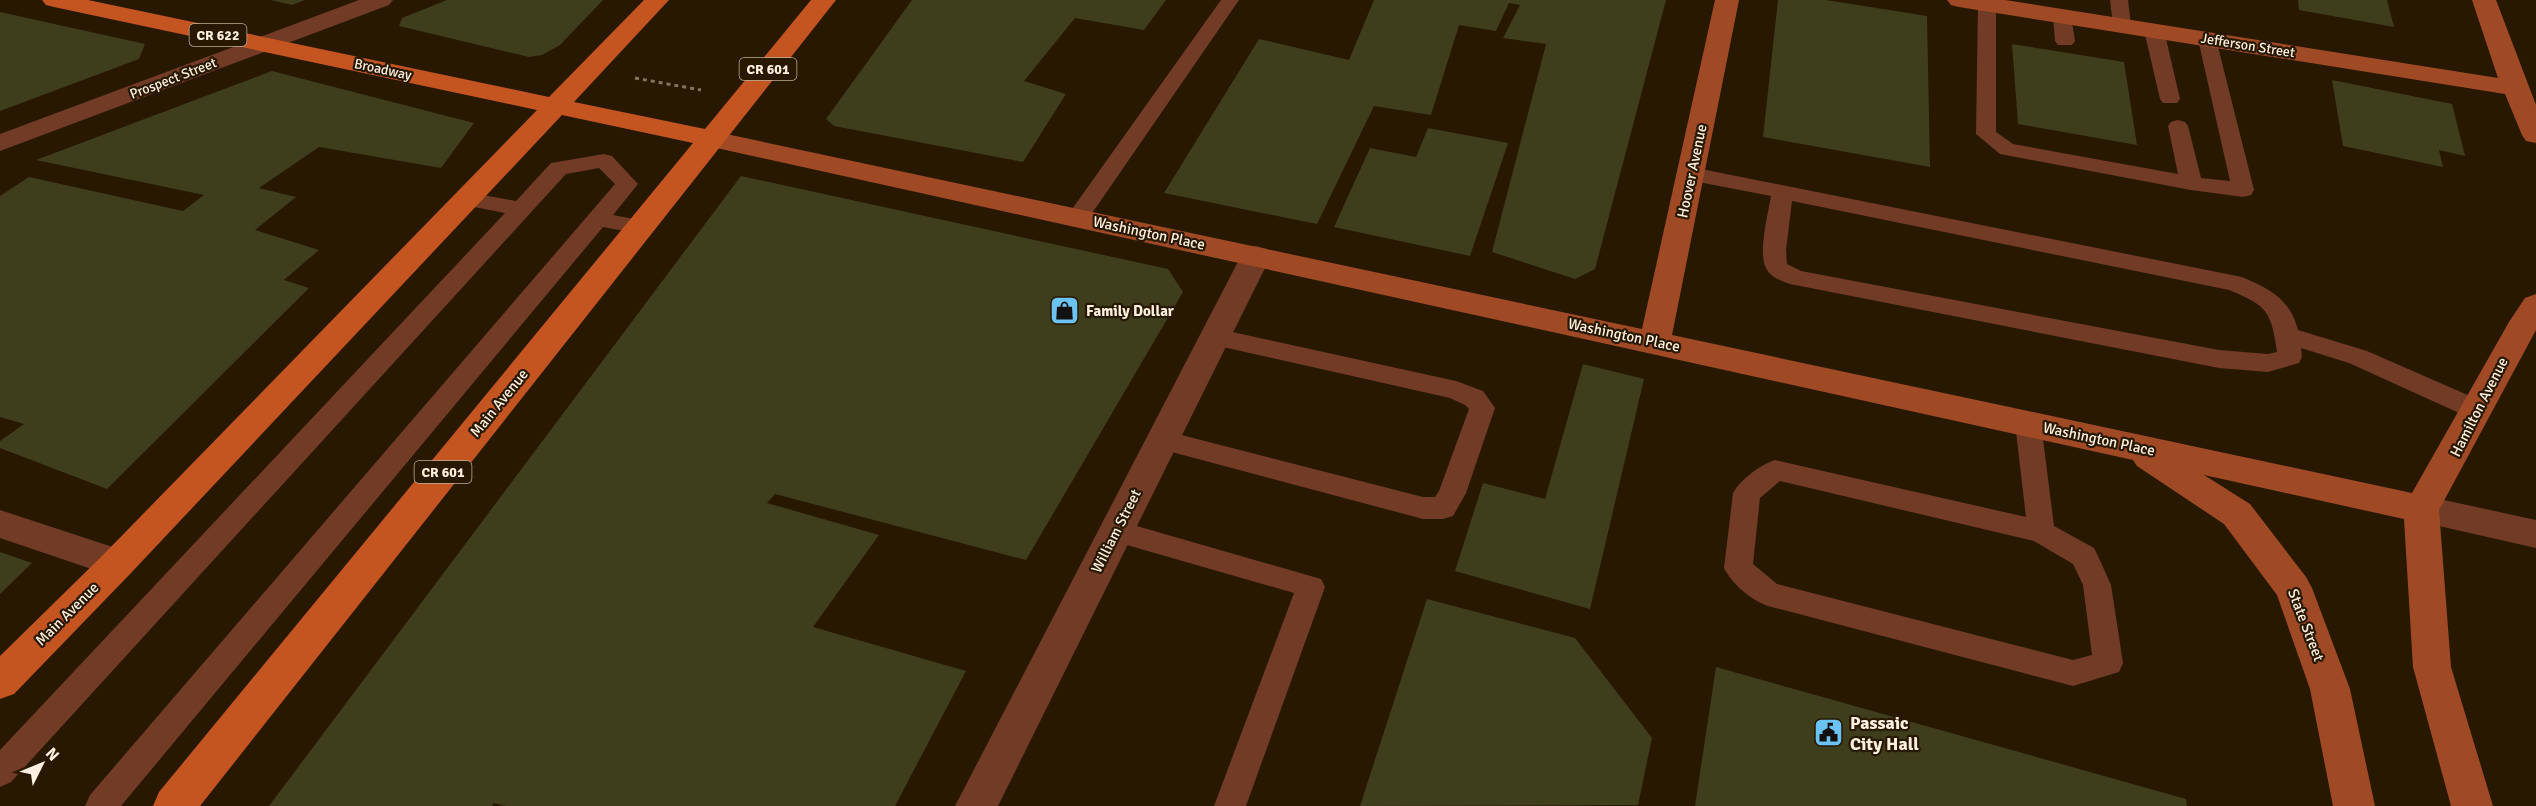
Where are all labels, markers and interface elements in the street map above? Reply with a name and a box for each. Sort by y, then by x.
road number: CR 622 [190,24,246,46]
street label: Jefferson Street [2200,30,2296,61]
street label: Prospect Street [127,54,219,103]
street label: Broadway [353,55,414,84]
road number: CR 601 [740,58,796,80]
street label: Hoover Avenue [1673,122,1711,220]
street label: Washington Place [1091,212,1207,254]
shop icon: Family Dollar [1049,295,1081,327]
place label: Family Dollar [1086,302,1174,320]
street label: Washington Place [1566,314,1682,356]
street label: Hamilton Avenue [2446,354,2512,460]
street label: Main Avenue [466,365,532,441]
street label: Washington Place [2041,418,2157,460]
road number: CR 601 [414,461,472,483]
street label: William Street [1087,486,1145,576]
street label: Main Avenue [32,579,102,649]
street label: State Street [2284,586,2328,664]
place label: Passaic City Hall [1850,712,1919,755]
public building icon: Passaic City Hall [1813,717,1845,749]
north arrow [12,734,72,794]
text: N [41,744,63,765]

